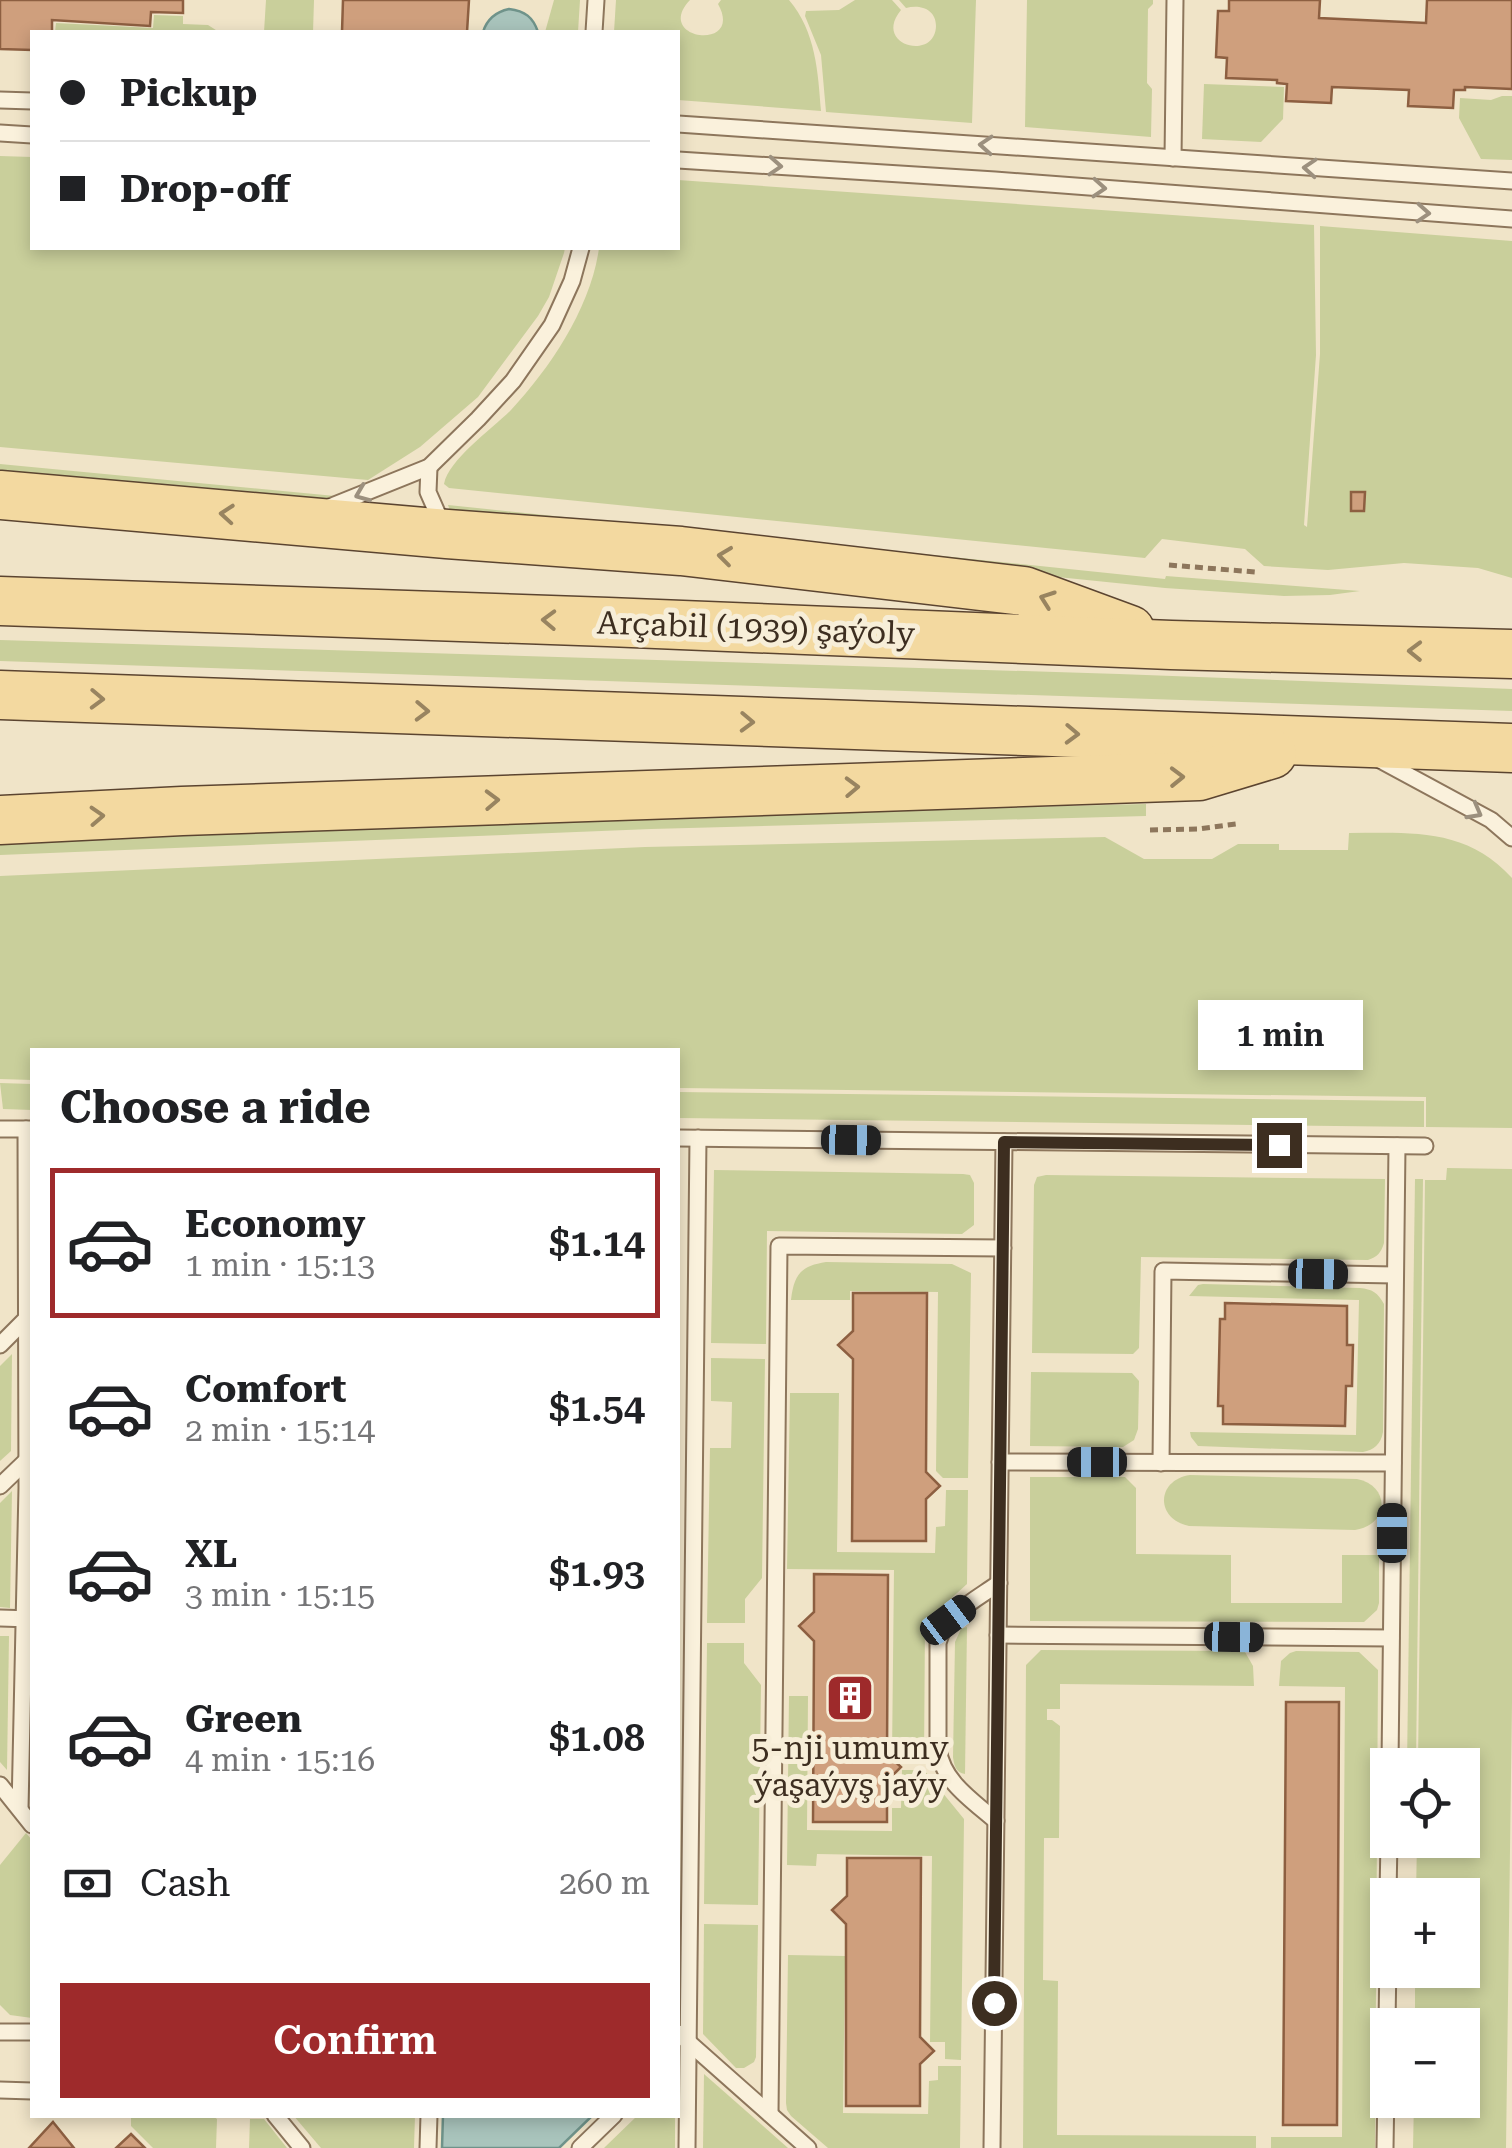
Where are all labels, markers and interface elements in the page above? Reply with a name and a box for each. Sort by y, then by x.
text: Pickup [120,71,257,115]
one-way arrow [977,135,993,157]
one-way arrow [767,155,783,176]
one-way arrow [1302,157,1318,179]
text: Drop-off [120,167,290,211]
one-way arrow [1092,177,1108,199]
one-way arrow [1416,201,1432,223]
one-way arrow [355,482,372,502]
one-way arrow [218,504,234,526]
one-way arrow [717,546,733,567]
one-way arrow [1039,591,1056,611]
street label: Arçabil (1939) şaýoly [596,603,916,653]
one-way arrow [541,609,557,630]
one-way arrow [1406,641,1422,662]
one-way arrow [90,688,106,709]
one-way arrow [415,700,431,721]
one-way arrow [740,712,756,733]
one-way arrow [1064,723,1080,744]
one-way arrow [1169,766,1185,787]
one-way arrow [844,777,860,798]
one-way arrow [485,790,501,811]
one-way arrow [1464,799,1482,819]
one-way arrow [90,805,106,826]
callout: 1 min [1196,1000,1362,1070]
text: 1 min [1236,1016,1325,1054]
text: Choose a ride [60,1081,371,1134]
route end [1257,1123,1302,1168]
car [821,1124,881,1156]
icon: car [65,1198,155,1288]
text: Economy [185,1202,365,1246]
text: $1.14 [549,1221,645,1265]
text: 1 min · 15:13 [185,1246,375,1284]
car [1288,1258,1348,1290]
icon: car [65,1363,155,1453]
text: Comfort [185,1367,346,1411]
text: $1.54 [549,1386,645,1430]
text: 2 min · 15:14 [185,1411,375,1449]
car [1067,1447,1127,1477]
car [1377,1503,1407,1563]
icon: car [65,1528,155,1618]
text: XL [185,1532,237,1576]
text: $1.93 [549,1551,645,1595]
text: 3 min · 15:15 [185,1576,375,1614]
car [915,1590,981,1650]
car [1204,1621,1264,1653]
building icon: 5-nji umumy ýaşaýyş jaýy [824,1672,876,1724]
icon: car [65,1693,155,1783]
text: Green [185,1697,302,1741]
text: $1.08 [549,1716,645,1760]
place label: 5-nji umumy ýaşaýyş jaýy [751,1729,949,1804]
text: 4 min · 15:16 [185,1741,375,1779]
map controls [1370,1748,1480,2118]
button: locate [1370,1748,1480,1858]
icon: cash [60,1856,115,1911]
text: Cash [140,1861,230,1905]
text: 260 m [559,1864,650,1902]
button: + [1370,1878,1480,1988]
route start [972,1981,1017,2026]
button: Confirm [60,1983,650,2098]
button: − [1370,2008,1480,2118]

